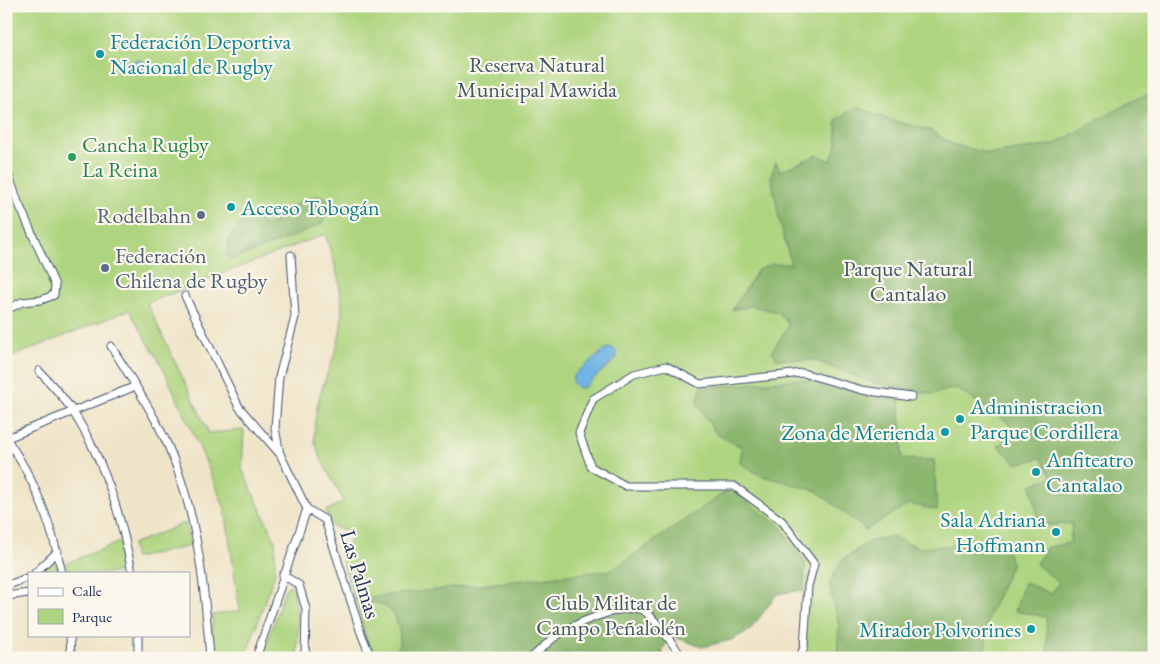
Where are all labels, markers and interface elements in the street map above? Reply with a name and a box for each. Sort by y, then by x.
place label: Federación Deportiva Nacional de Rugby [110,27,291,81]
marker: Federación Deportiva Nacional de Rugby [94,48,106,60]
park label: Reserva Natural Municipal Mawida [457,50,617,104]
place label: Cancha Rugby La Reina [82,130,209,184]
marker: Cancha Rugby La Reina [66,151,78,163]
place label: Acceso Tobogán [240,193,380,222]
place label: Rodelbahn [97,201,191,230]
marker: Acceso Tobogán [225,201,237,213]
marker: Rodelbahn [195,209,207,221]
place label: Federación Chilena de Rugby [115,241,268,295]
park label: Parque Natural Cantalao [843,254,973,308]
marker: Federación Chilena de Rugby [99,262,111,274]
place label: Administracion Parque Cordillera [969,392,1119,446]
marker: Administracion Parque Cordillera [954,413,966,425]
place label: Zona de Merienda [781,418,935,447]
marker: Zona de Merienda [939,426,951,438]
place label: Anfiteatro Cantalao [1045,445,1134,499]
marker: Anfiteatro Cantalao [1030,466,1042,478]
place label: Sala Adriana Hoffmann [940,505,1046,559]
street label: Las Palmas [333,526,388,622]
marker: Sala Adriana Hoffmann [1050,526,1062,538]
legend [28,572,190,636]
text: Calle [72,581,102,600]
park label: Club Militar de Campo Peñalolén [536,588,686,642]
text: Parque [72,607,112,626]
place label: Mirador Polvorines [859,615,1021,644]
marker: Mirador Polvorines [1025,623,1037,635]

